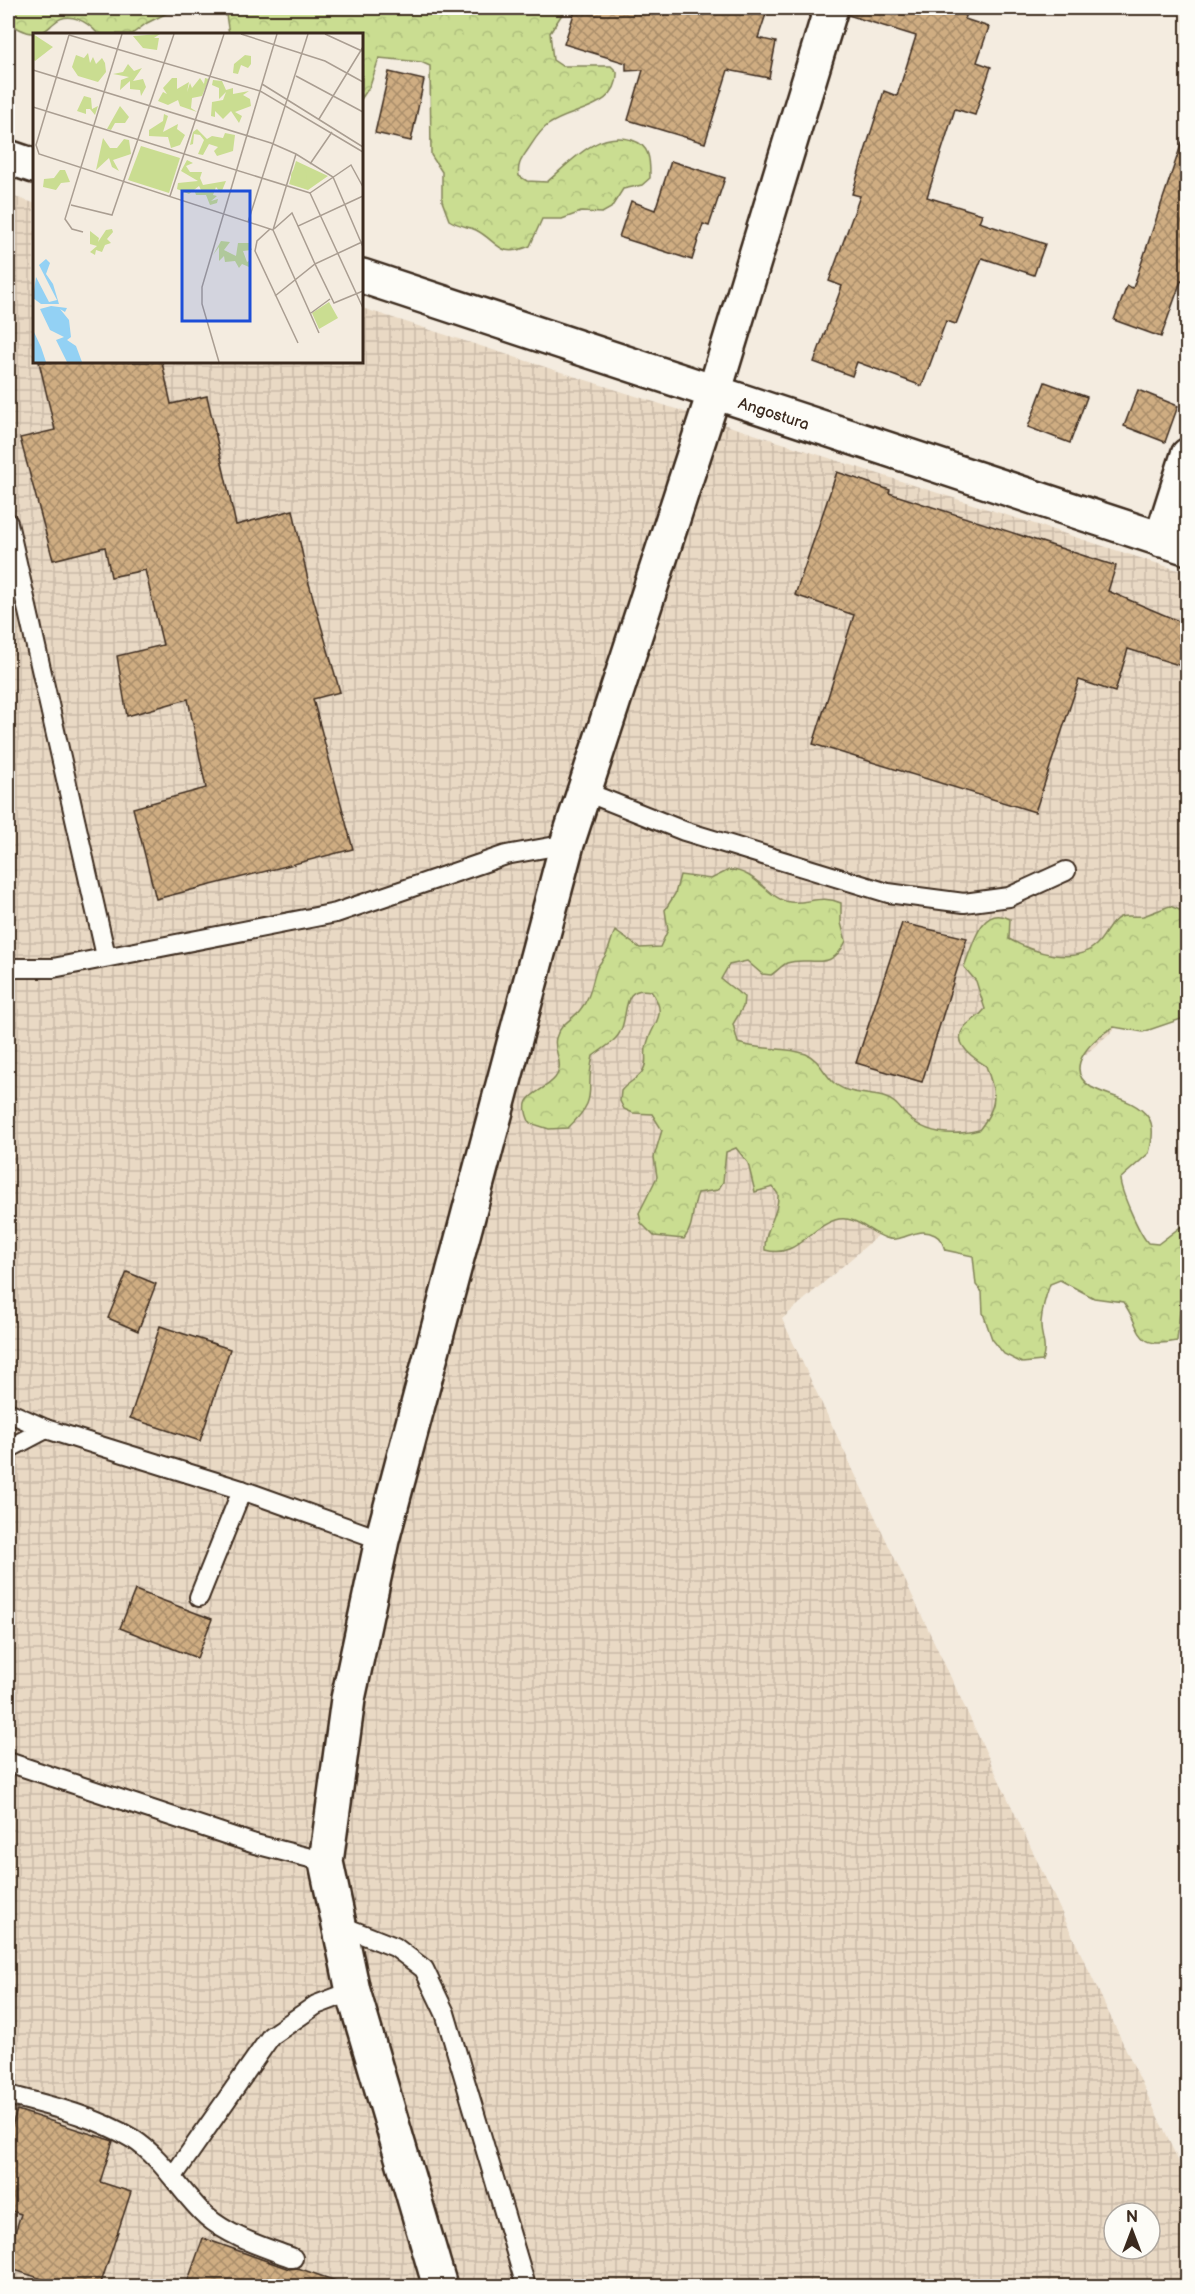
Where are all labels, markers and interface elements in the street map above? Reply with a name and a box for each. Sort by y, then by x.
inset map [33,33,363,363]
street label: Angostura [736,394,811,435]
north arrow [1102,2201,1162,2261]
text: N [1126,2208,1138,2227]

